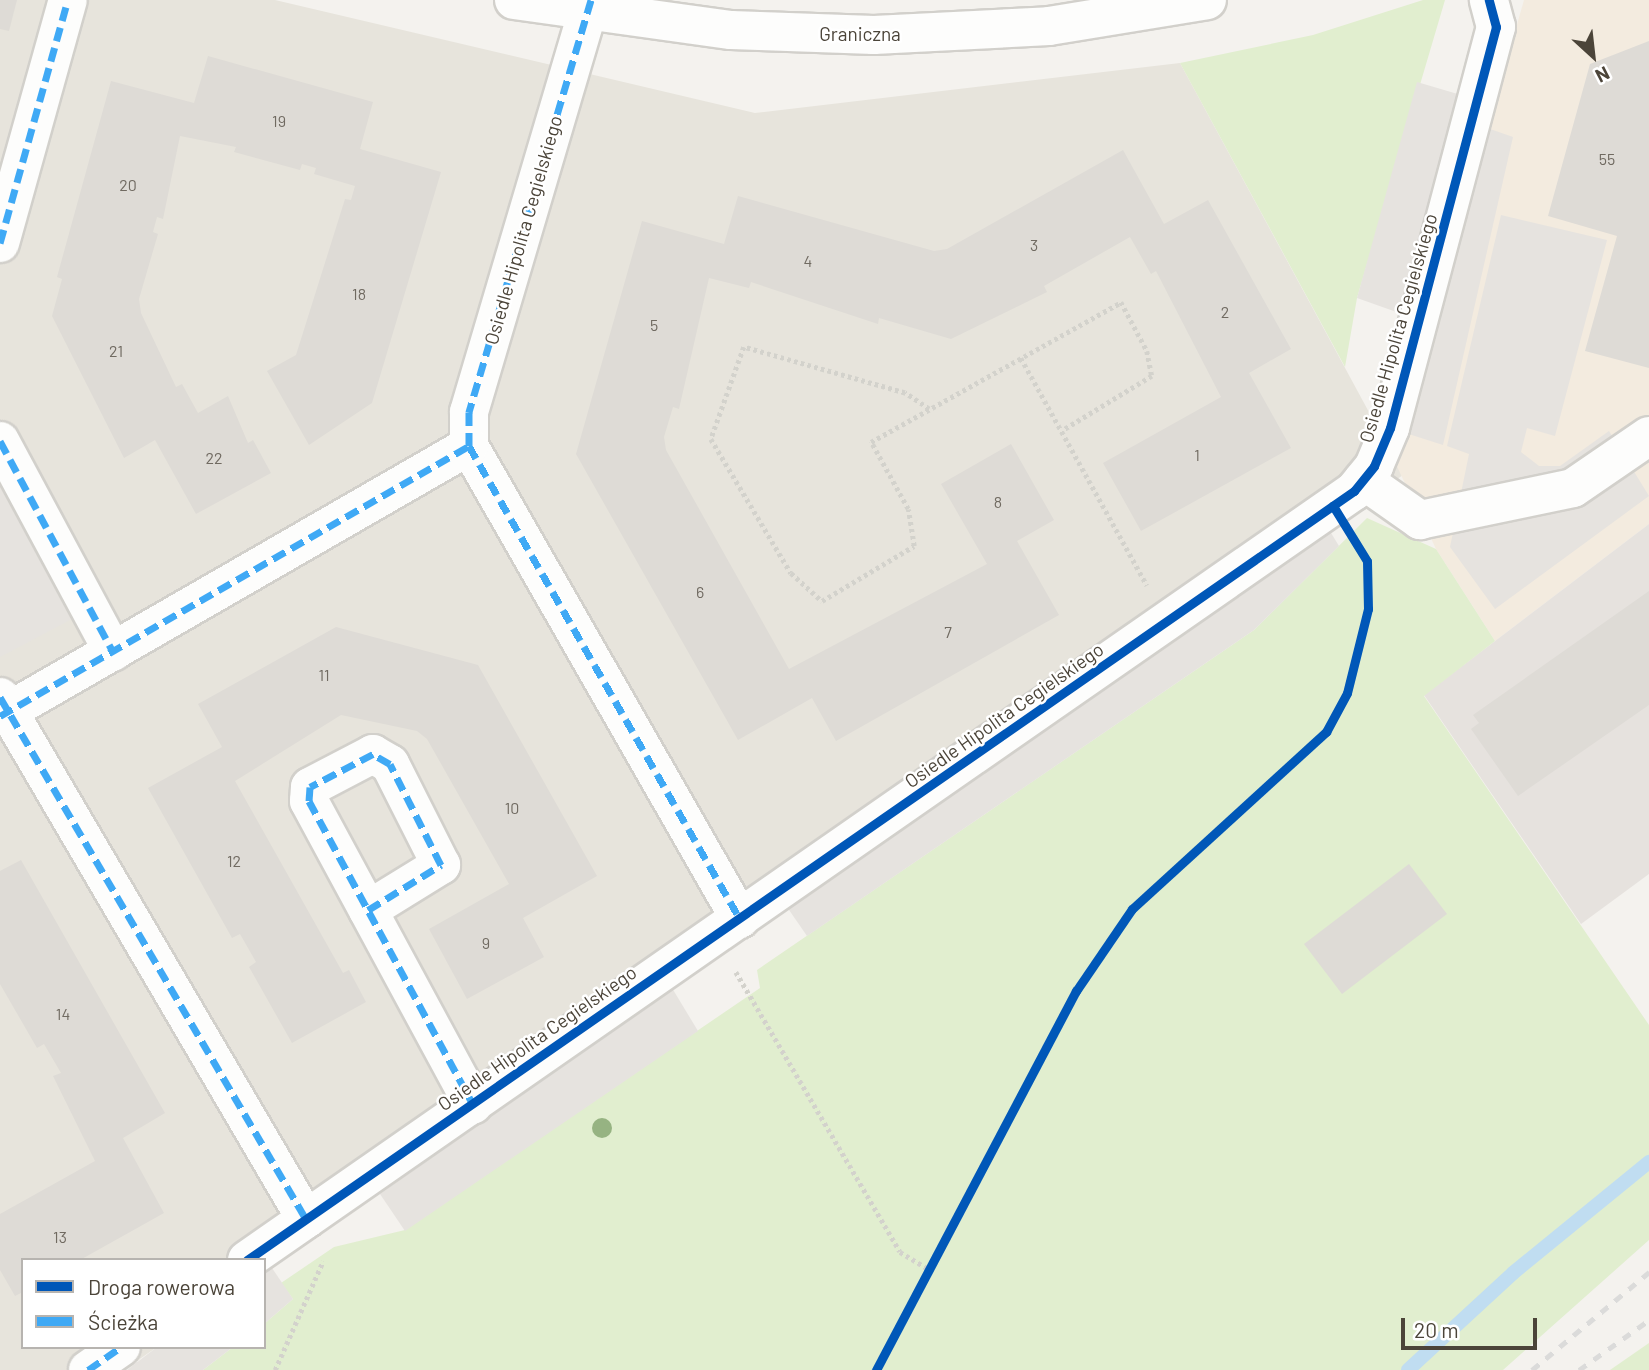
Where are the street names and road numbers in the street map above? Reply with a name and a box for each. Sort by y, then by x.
street label: Graniczna [819,23,901,45]
street label: Osiedle Hipolita Cegielskiego [479,113,567,347]
street label: Osiedle Hipolita Cegielskiego [1354,211,1442,445]
street label: Osiedle Hipolita Cegielskiego [900,638,1108,792]
street label: Osiedle Hipolita Cegielskiego [433,961,641,1115]

